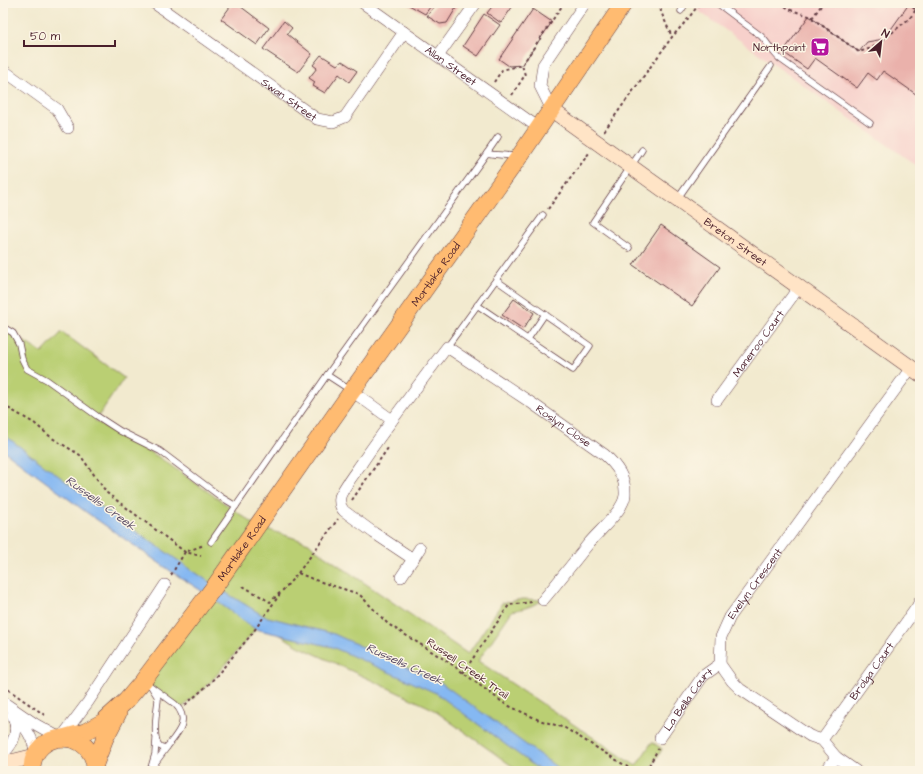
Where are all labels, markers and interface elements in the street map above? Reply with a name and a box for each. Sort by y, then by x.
scale bar [24,22,115,48]
north arrow [861,22,901,62]
text: N [879,25,892,42]
text: 50 m [30,28,61,45]
supermarket icon: Northpoint [809,36,831,58]
place label: Northpoint [753,40,807,55]
street label: Allan Street [422,42,480,90]
street label: Swan Street [258,75,320,125]
street label: Breton Street [701,214,770,270]
street label: Mortlake Road [408,239,464,309]
street label: Maneroo Court [729,307,788,380]
street label: Roslyn Close [533,401,594,451]
water label: Russells Creek [62,472,140,535]
street label: Mortlake Road [214,513,270,584]
street label: Evelyn Crescent [724,545,786,622]
street label: Russell Creek Trail [424,634,512,703]
water label: Russells Creek [363,639,447,690]
street label: Brolga Court [846,639,898,703]
street label: La Bella Court [660,664,716,734]

